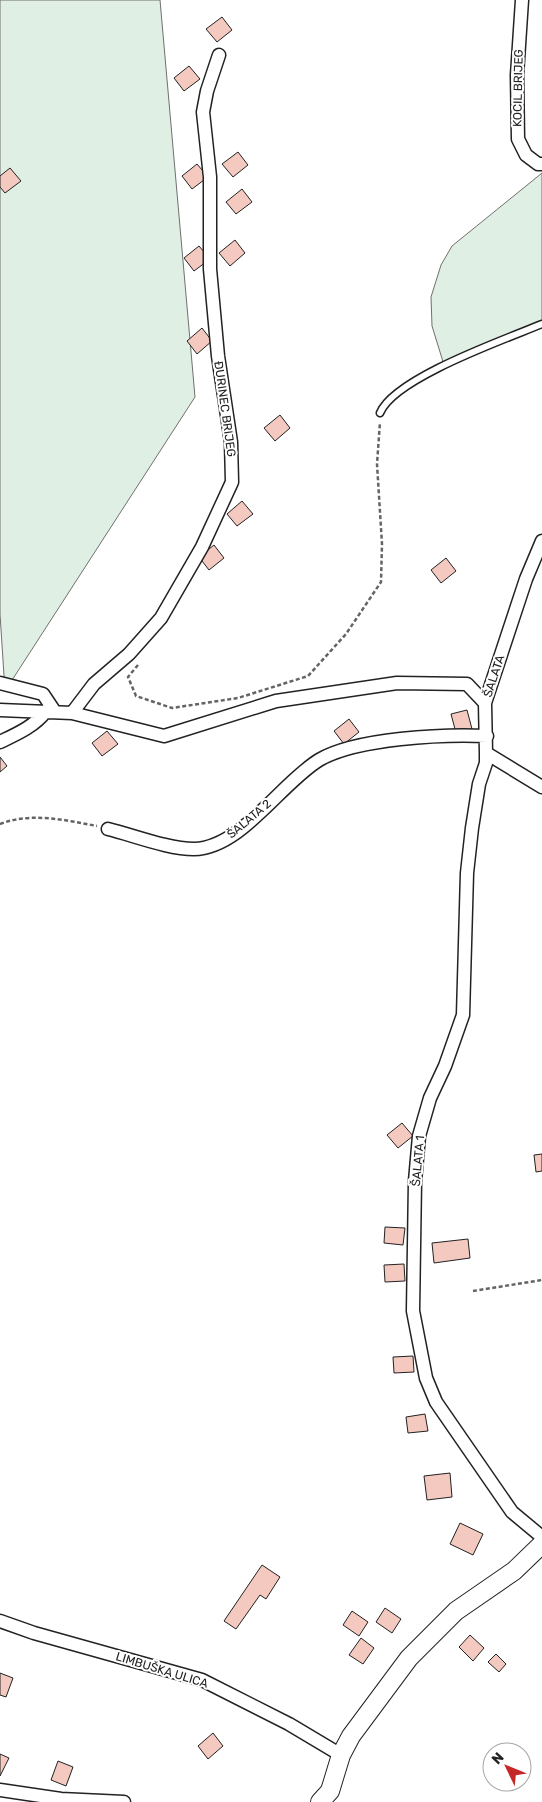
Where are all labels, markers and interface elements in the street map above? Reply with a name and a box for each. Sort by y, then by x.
street label: KOCIL BRIJEG [510,49,526,127]
street label: ĐURINEC BRIJEG [211,360,239,458]
street label: ŠALATA [481,653,507,699]
street label: ŠALATA 2 [224,797,274,841]
street label: ŠALATA 1 [409,1135,427,1187]
street label: LIMBUŠKA ULICA [114,1649,210,1691]
north arrow [482,1742,532,1792]
text: N [488,1749,508,1768]

